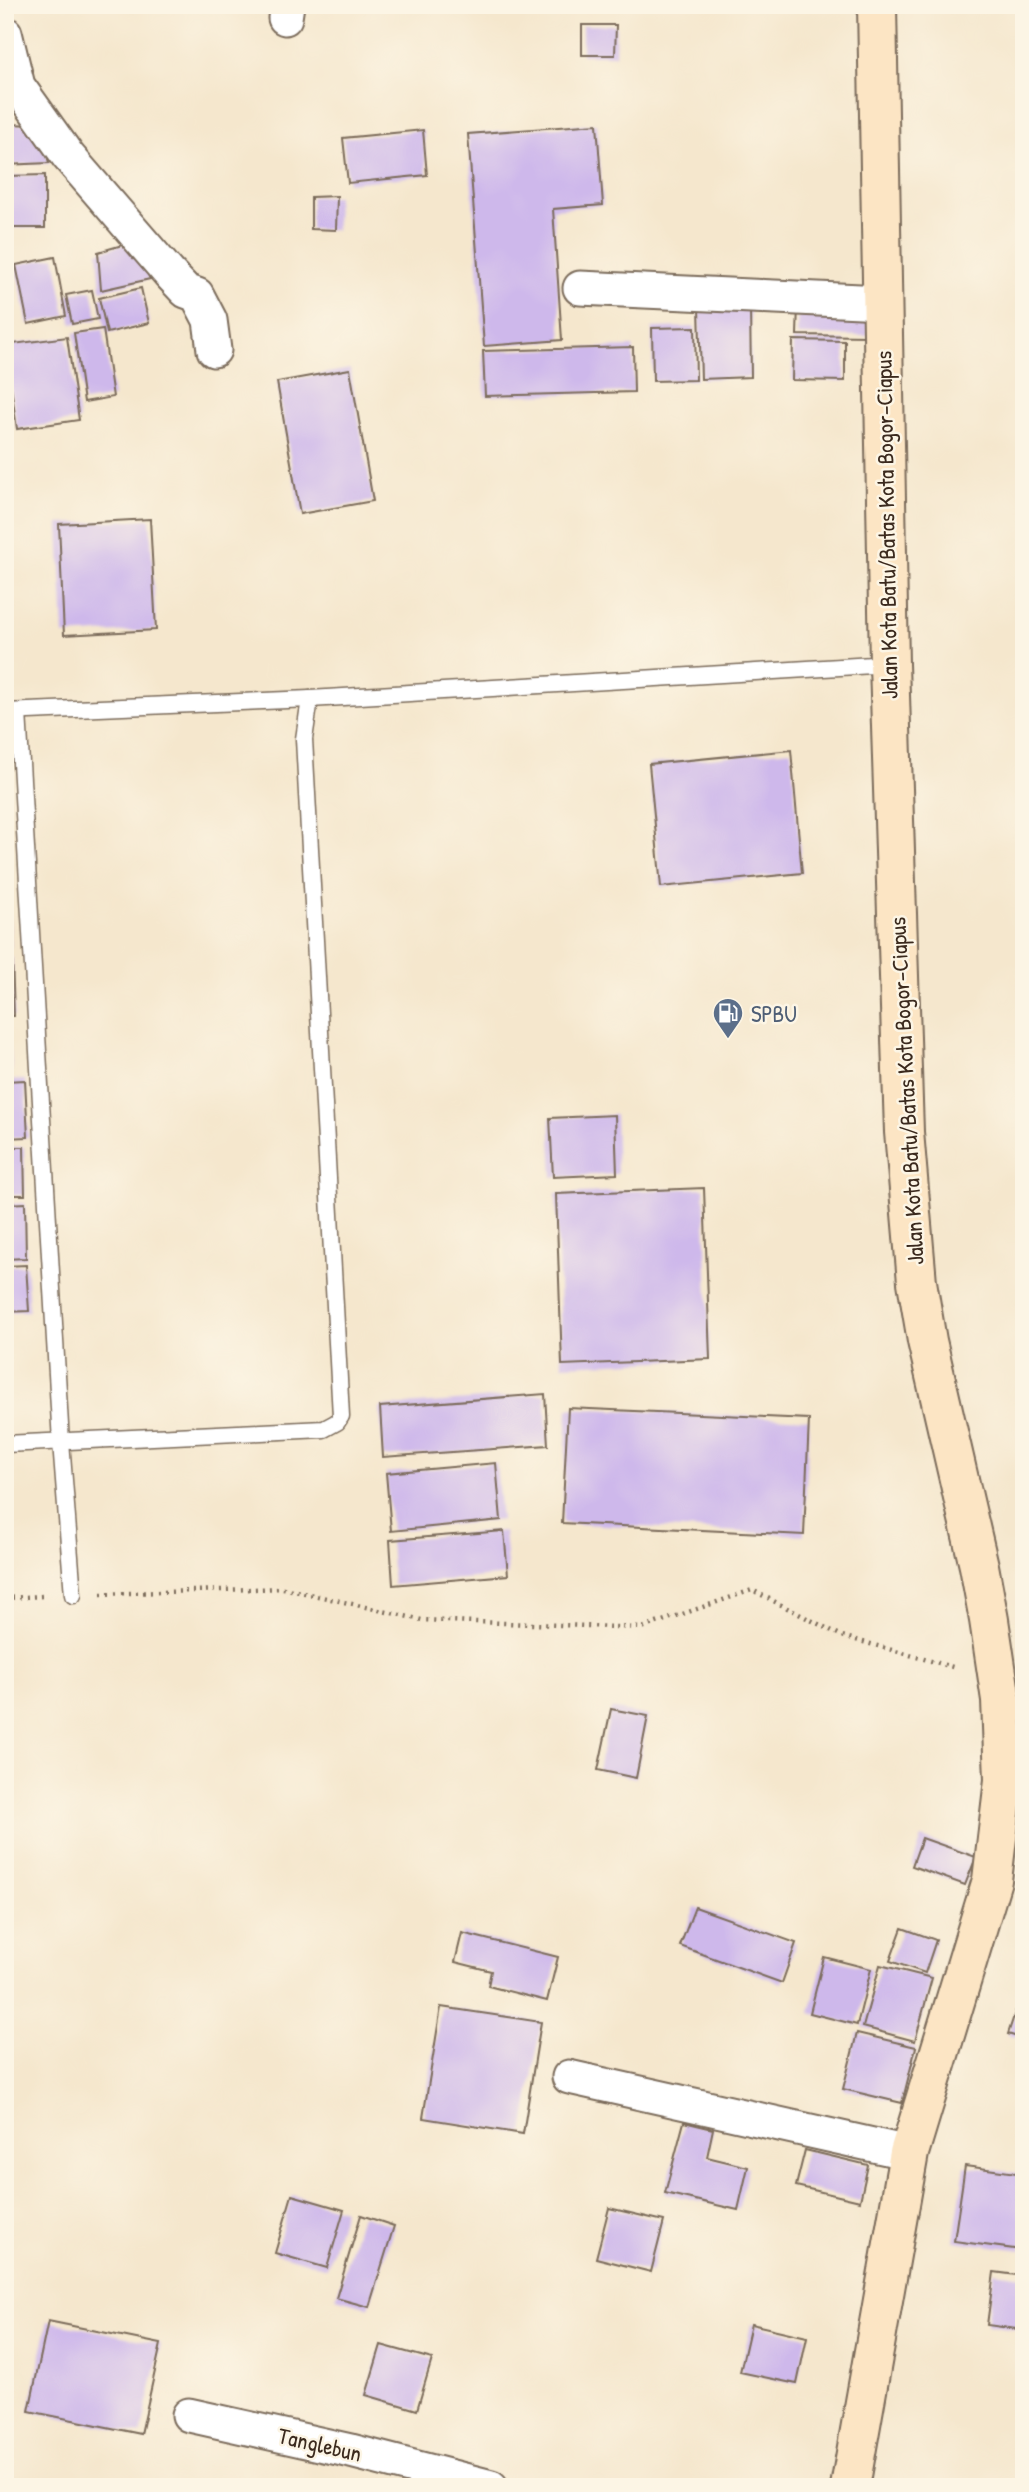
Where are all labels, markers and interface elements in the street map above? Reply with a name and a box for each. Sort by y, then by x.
street label: Jalan Kota Batu/Batas Kota Bogor–Ciapus [867,350,905,699]
street label: Jalan Kota Batu/Batas Kota Bogor–Ciapus [881,916,931,1266]
fuel station icon: SPBU [711,996,745,1040]
place label: SPBU [751,998,797,1029]
street label: Tanglebun [275,2419,365,2469]

